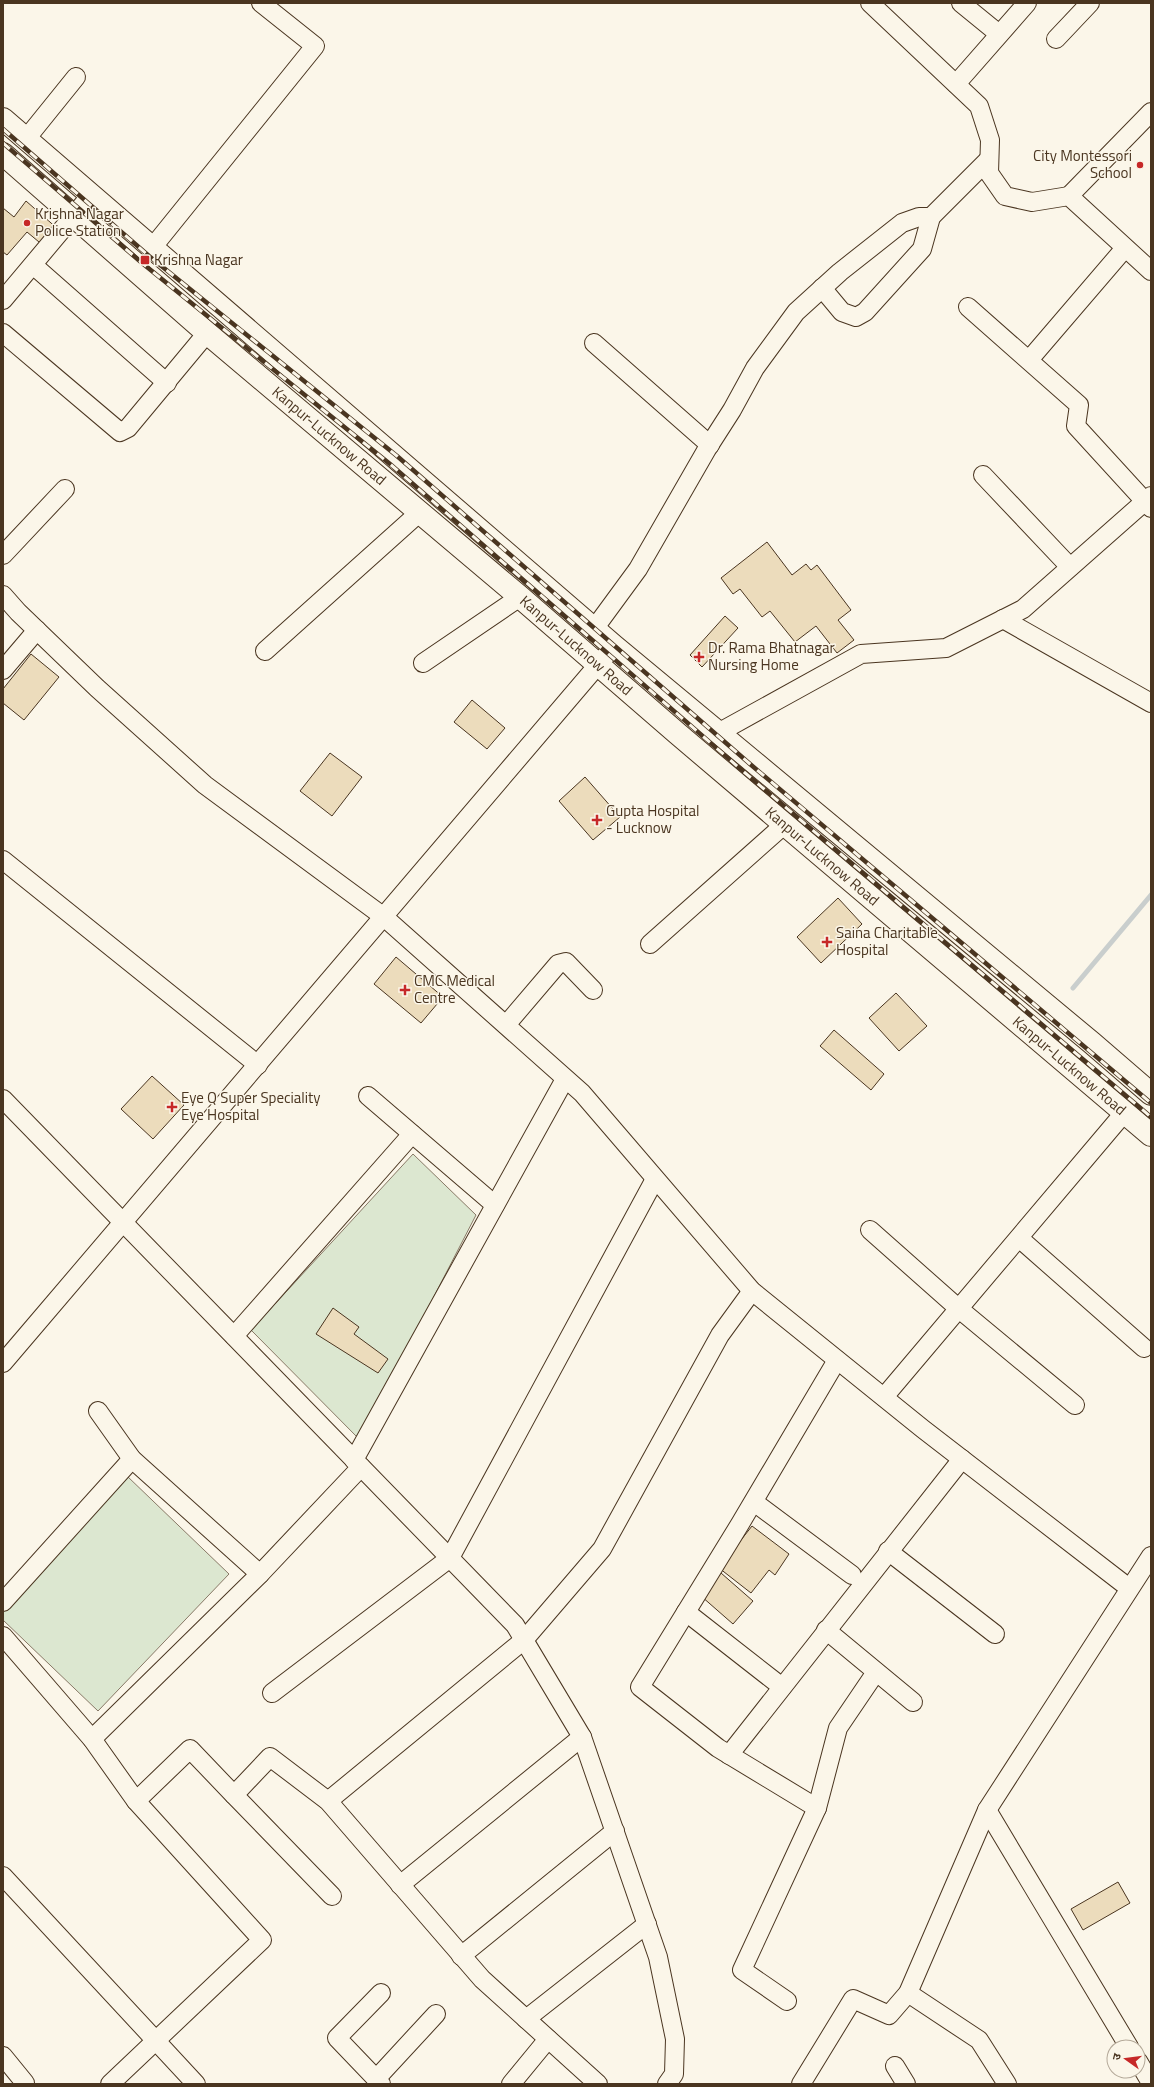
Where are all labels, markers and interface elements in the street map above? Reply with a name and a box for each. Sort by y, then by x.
place label: City Montessori School [1033,144,1132,184]
marker: City Montessori School [1135,160,1145,170]
place label: Krishna Nagar Police Station [35,202,124,242]
marker: Krishna Nagar Police Station [22,218,32,228]
place label: Krishna Nagar [154,248,243,271]
marker: Krishna Nagar [139,254,151,266]
street label: Kanpur-Lucknow Road [267,381,391,490]
street label: Kanpur-Lucknow Road [515,590,638,701]
place label: Dr. Rama Bhatnagar Nursing Home [708,636,835,676]
marker: Dr. Rama Bhatnagar Nursing Home [693,651,705,663]
place label: Gupta Hospital - Lucknow [606,799,700,839]
street label: Kanpur-Lucknow Road [760,801,884,911]
marker: Gupta Hospital - Lucknow [591,814,603,826]
place label: Saina Charitable Hospital [836,921,938,961]
marker: Saina Charitable Hospital [821,936,833,948]
place label: CMC Medical Centre [414,969,495,1009]
marker: CMC Medical Centre [399,984,411,996]
street label: Kanpur-Lucknow Road [1008,1010,1132,1120]
place label: Eye Q Super Speciality Eye Hospital [181,1086,321,1126]
marker: Eye Q Super Speciality Eye Hospital [166,1101,178,1113]
north arrow [1106,2039,1146,2079]
text: उ [1108,2051,1125,2062]

